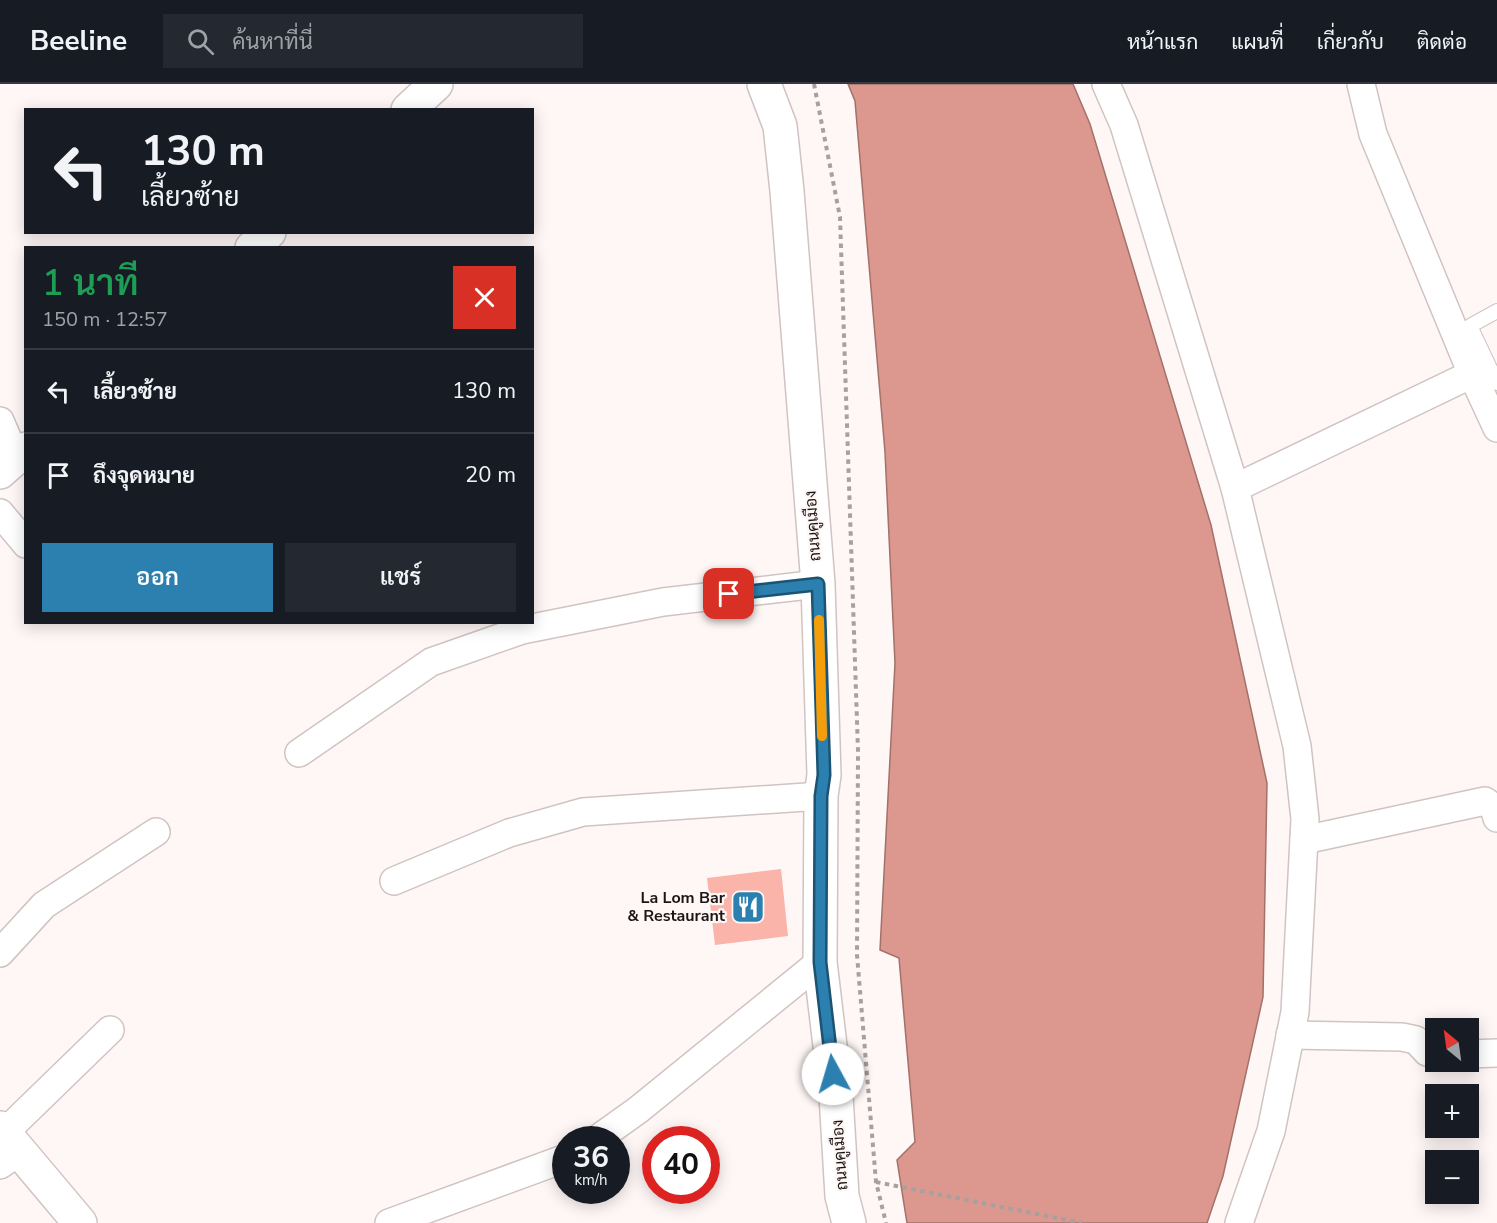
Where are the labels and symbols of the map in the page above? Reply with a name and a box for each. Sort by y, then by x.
street label: ถนนคูเมือง [800,490,826,562]
pin [703,568,754,619]
place label: La Lom Bar & Restaurant [627,887,726,927]
restaurant icon: La Lom Bar & Restaurant [730,889,766,925]
north arrow [1425,1018,1479,1072]
position arrow [801,1042,865,1106]
street label: ถนนคูเมือง [827,1119,853,1191]
speed limit sign: 40 [642,1126,720,1204]

